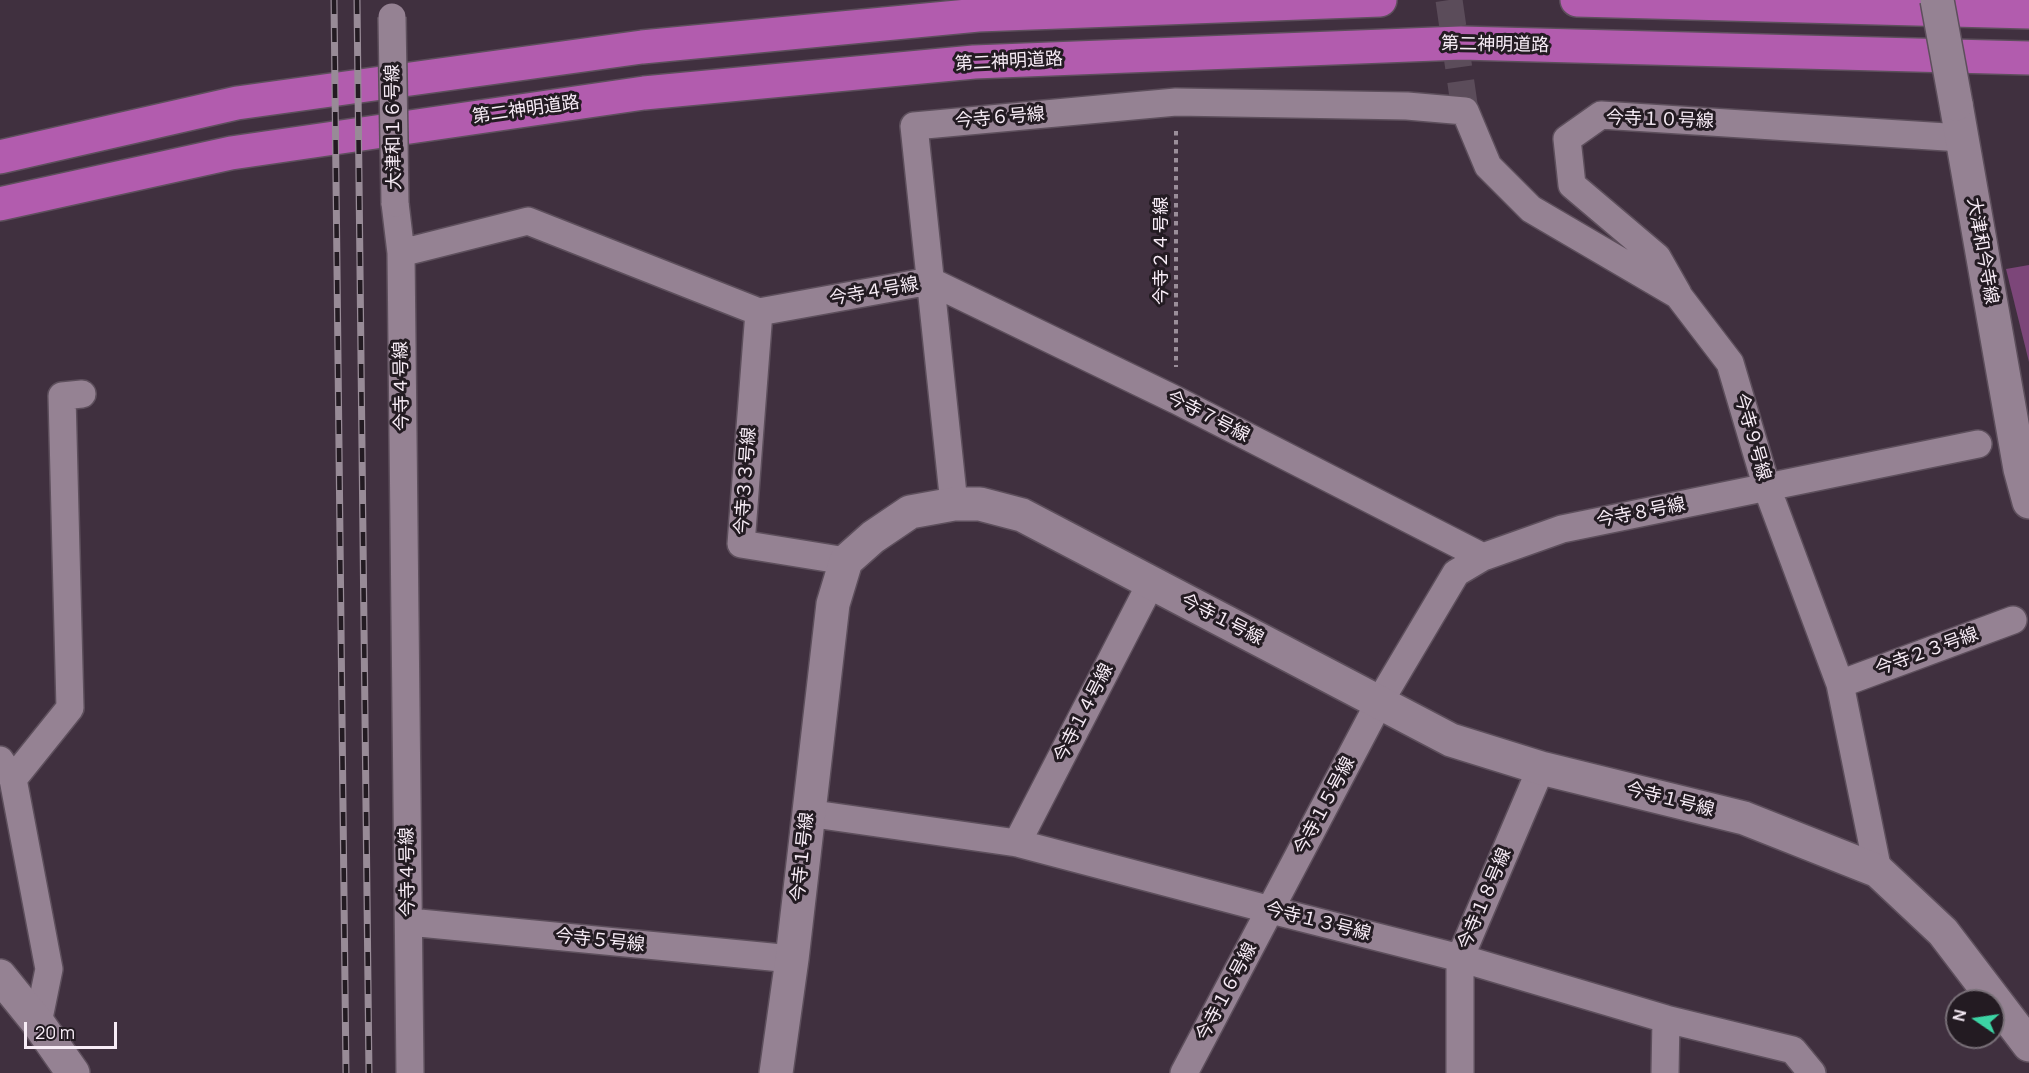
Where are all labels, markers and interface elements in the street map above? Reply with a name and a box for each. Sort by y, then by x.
street label: 第二神明道路 [1441,33,1549,57]
street label: 第二神明道路 [955,48,1063,76]
street label: 大津和１６号線 [382,64,406,190]
street label: 第二神明道路 [471,92,581,128]
street label: 今寺６号線 [954,103,1046,133]
street label: 今寺１０号線 [1606,107,1714,133]
street label: 大津和今寺線 [1962,196,2002,306]
street label: 今寺２４号線 [1151,197,1173,305]
street label: 今寺４号線 [828,274,920,310]
street label: 今寺４号線 [390,341,414,431]
street label: 今寺７号線 [1163,387,1253,447]
street label: 今寺９号線 [1729,391,1775,483]
street label: 今寺３３号線 [731,426,761,536]
street label: 今寺８号線 [1595,494,1687,532]
street label: 今寺１号線 [1177,590,1267,650]
street label: 今寺２３号線 [1873,623,1981,681]
street label: 今寺１４号線 [1050,660,1118,766]
street label: 今寺１５号線 [1290,753,1360,859]
street label: 今寺１号線 [1624,779,1716,821]
street label: 今寺１号線 [788,811,818,903]
street label: 今寺４号線 [396,827,420,917]
street label: 今寺１８号線 [1454,845,1516,953]
street label: 今寺１３号線 [1263,898,1373,946]
street label: 今寺５号線 [554,926,646,956]
street label: 今寺１６号線 [1192,939,1262,1045]
north arrow [1945,989,2005,1049]
text: N [1947,1007,1971,1023]
scale bar [27,1010,120,1048]
text: 20 m [35,1020,75,1044]

